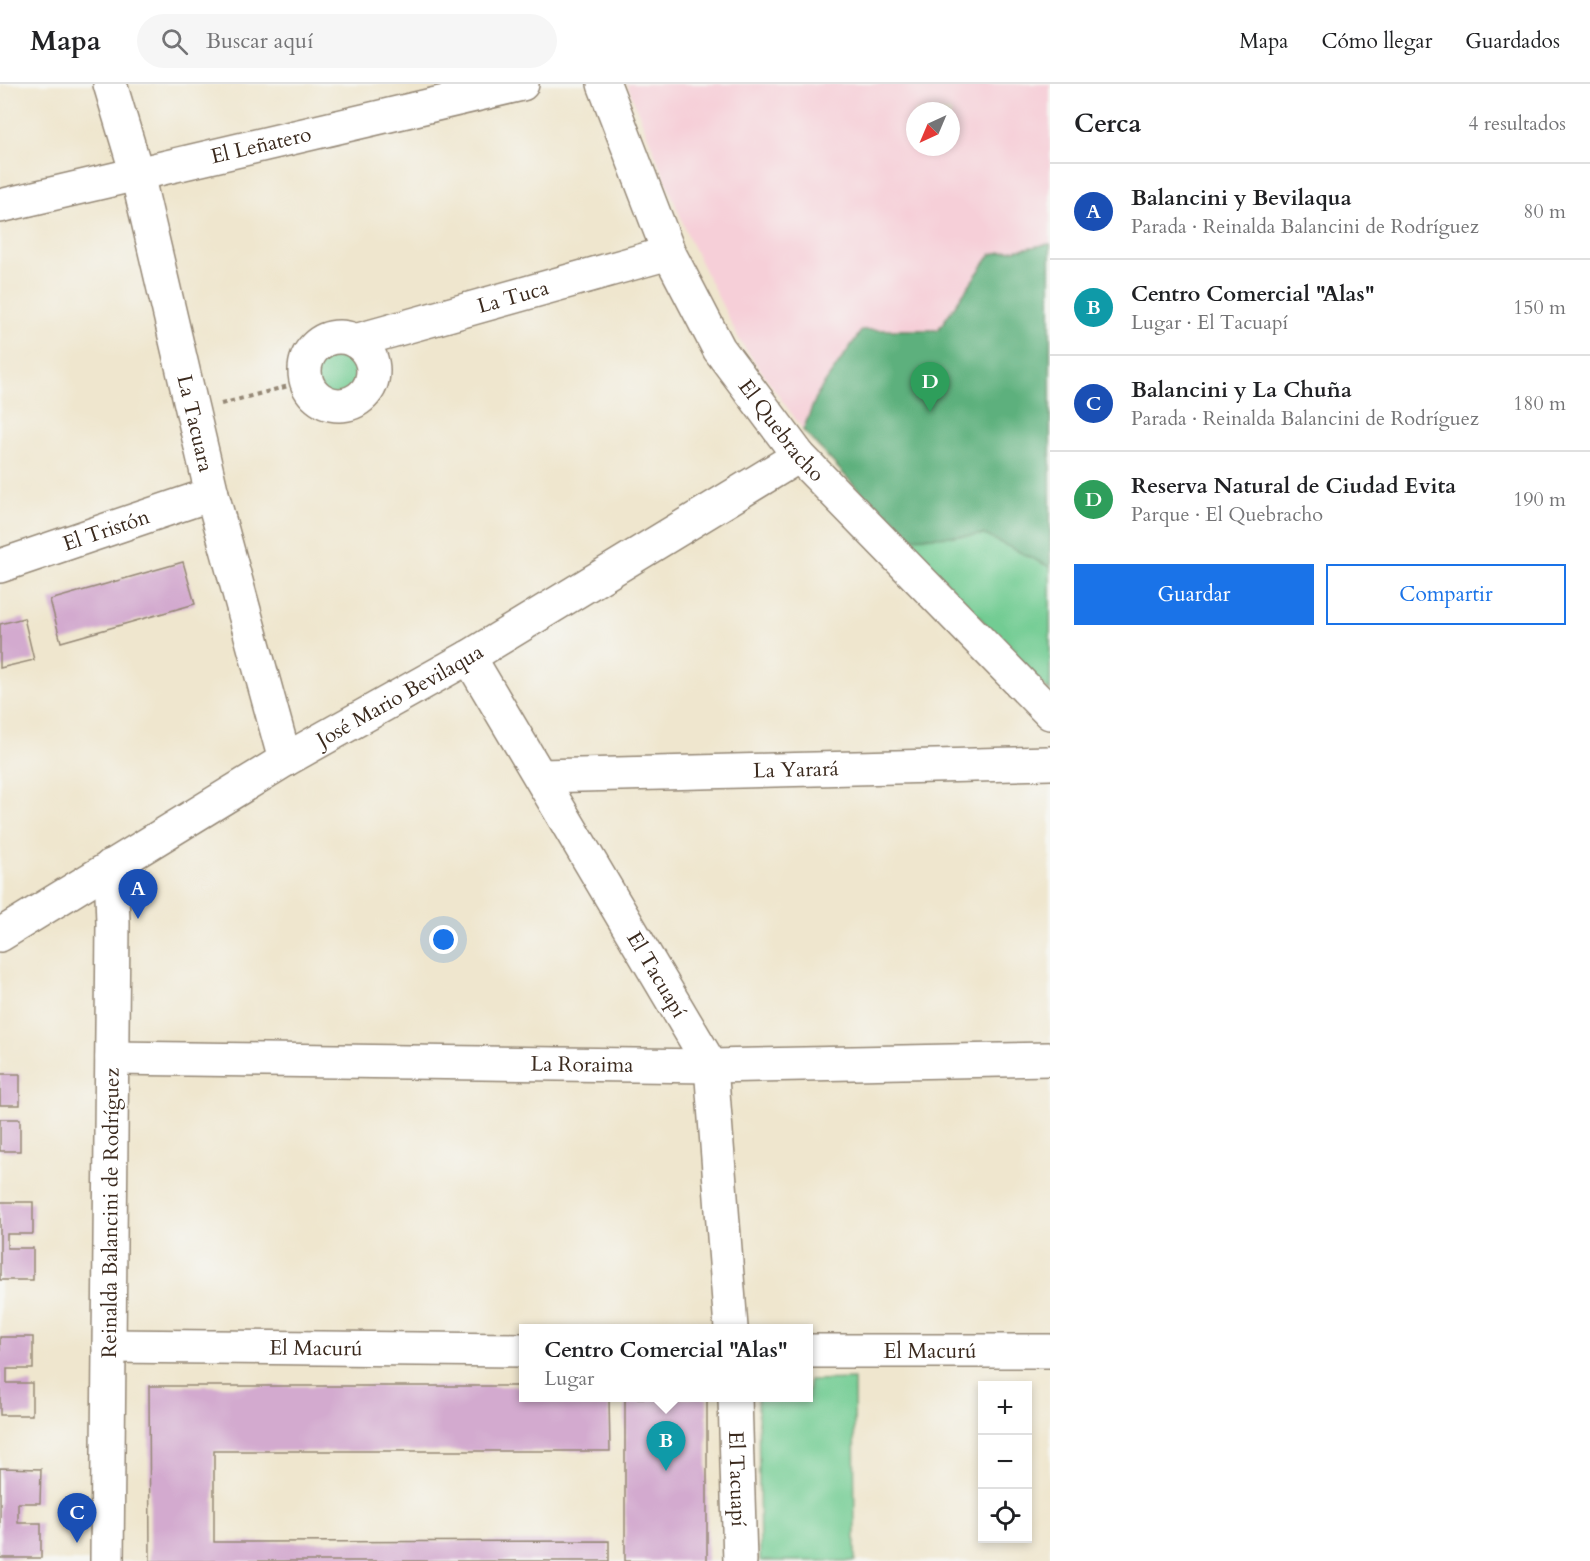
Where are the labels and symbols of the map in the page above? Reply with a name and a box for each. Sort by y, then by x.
north arrow [906,102,960,156]
street label: El Leñatero [208,119,314,171]
street label: La Tuca [474,273,552,321]
pin: D [910,362,950,412]
street label: La Tacuara [170,372,221,475]
street label: El Quebracho [732,373,831,488]
street label: El Tristón [59,502,153,558]
street label: José Mario Bevilaqua [309,637,489,755]
street label: La Yarará [753,754,839,785]
pin: A [118,870,158,919]
your location [429,925,458,954]
street label: El Tacuapí [620,926,694,1023]
street label: La Roraima [530,1049,634,1079]
street label: Reinalda Balancini de Rodríguez [94,1067,126,1358]
street label: El Macurú [269,1333,363,1363]
street label: El Macurú [883,1337,977,1366]
pin: B [646,1422,686,1471]
street label: El Tacuapí [722,1431,753,1527]
pin: C [58,1494,97,1543]

